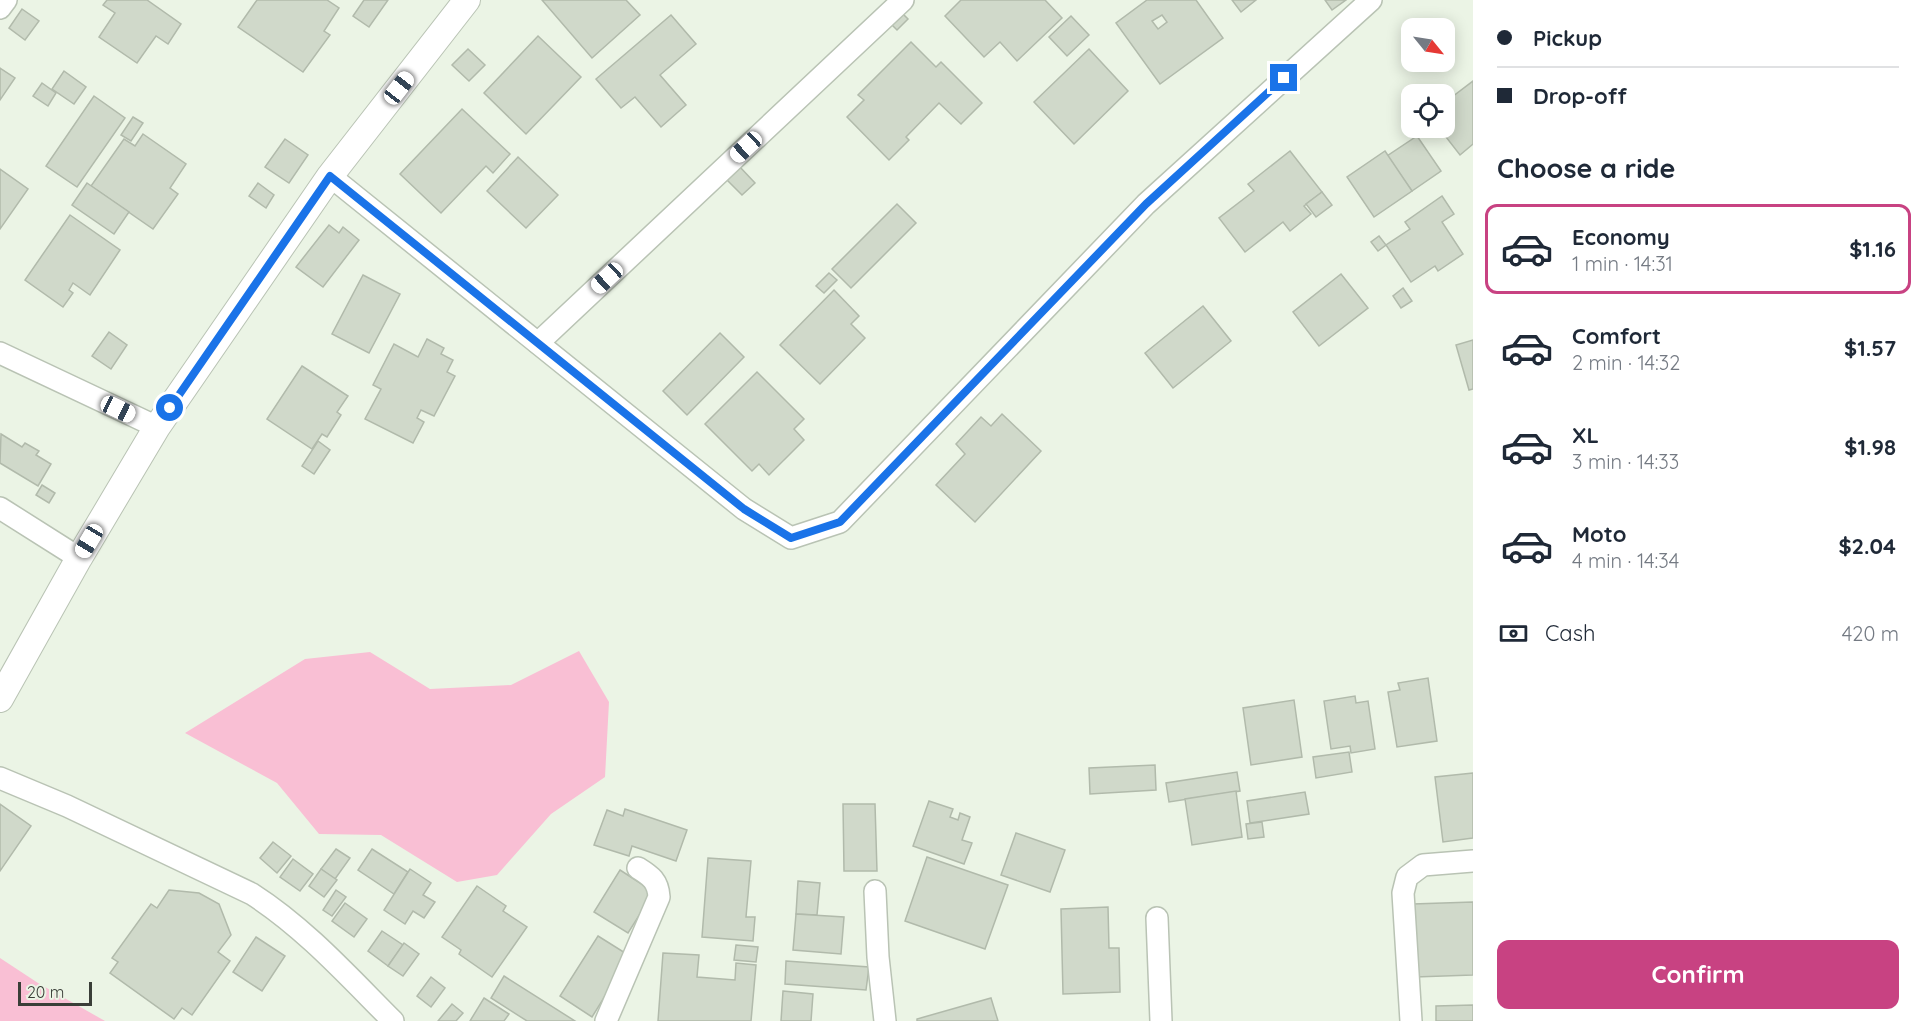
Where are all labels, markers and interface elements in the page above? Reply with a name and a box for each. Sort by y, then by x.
north arrow [1401,18,1455,72]
map controls [1401,18,1455,138]
text: Pickup [1533,24,1602,52]
route end [1270,64,1297,91]
car [381,68,417,108]
text: Drop-off [1533,82,1627,110]
button: locate [1401,84,1455,138]
car [727,128,765,166]
text: Choose a ride [1497,151,1675,185]
icon: car [1500,222,1554,276]
text: Economy [1572,223,1670,251]
text: $1.16 [1849,235,1896,263]
text: 1 min · 14:31 [1572,251,1673,276]
car [588,259,626,297]
icon: car [1500,321,1554,375]
text: Comfort [1572,322,1661,350]
text: $1.57 [1844,334,1896,362]
text: 2 min · 14:32 [1572,350,1680,375]
car [98,393,138,425]
route start [156,394,183,421]
icon: car [1500,420,1554,474]
text: XL [1572,421,1599,449]
text: $1.98 [1844,433,1896,461]
text: 3 min · 14:33 [1572,449,1679,474]
icon: car [1500,519,1554,573]
text: Moto [1572,520,1626,548]
car [72,521,106,561]
text: $2.04 [1838,532,1896,560]
text: 4 min · 14:34 [1572,548,1679,573]
icon: cash [1497,617,1530,650]
text: Cash [1545,619,1596,647]
text: 420 m [1842,621,1899,646]
button: Confirm [1497,940,1899,1009]
scale bar [18,979,92,1006]
text: 20 m [27,982,64,1002]

